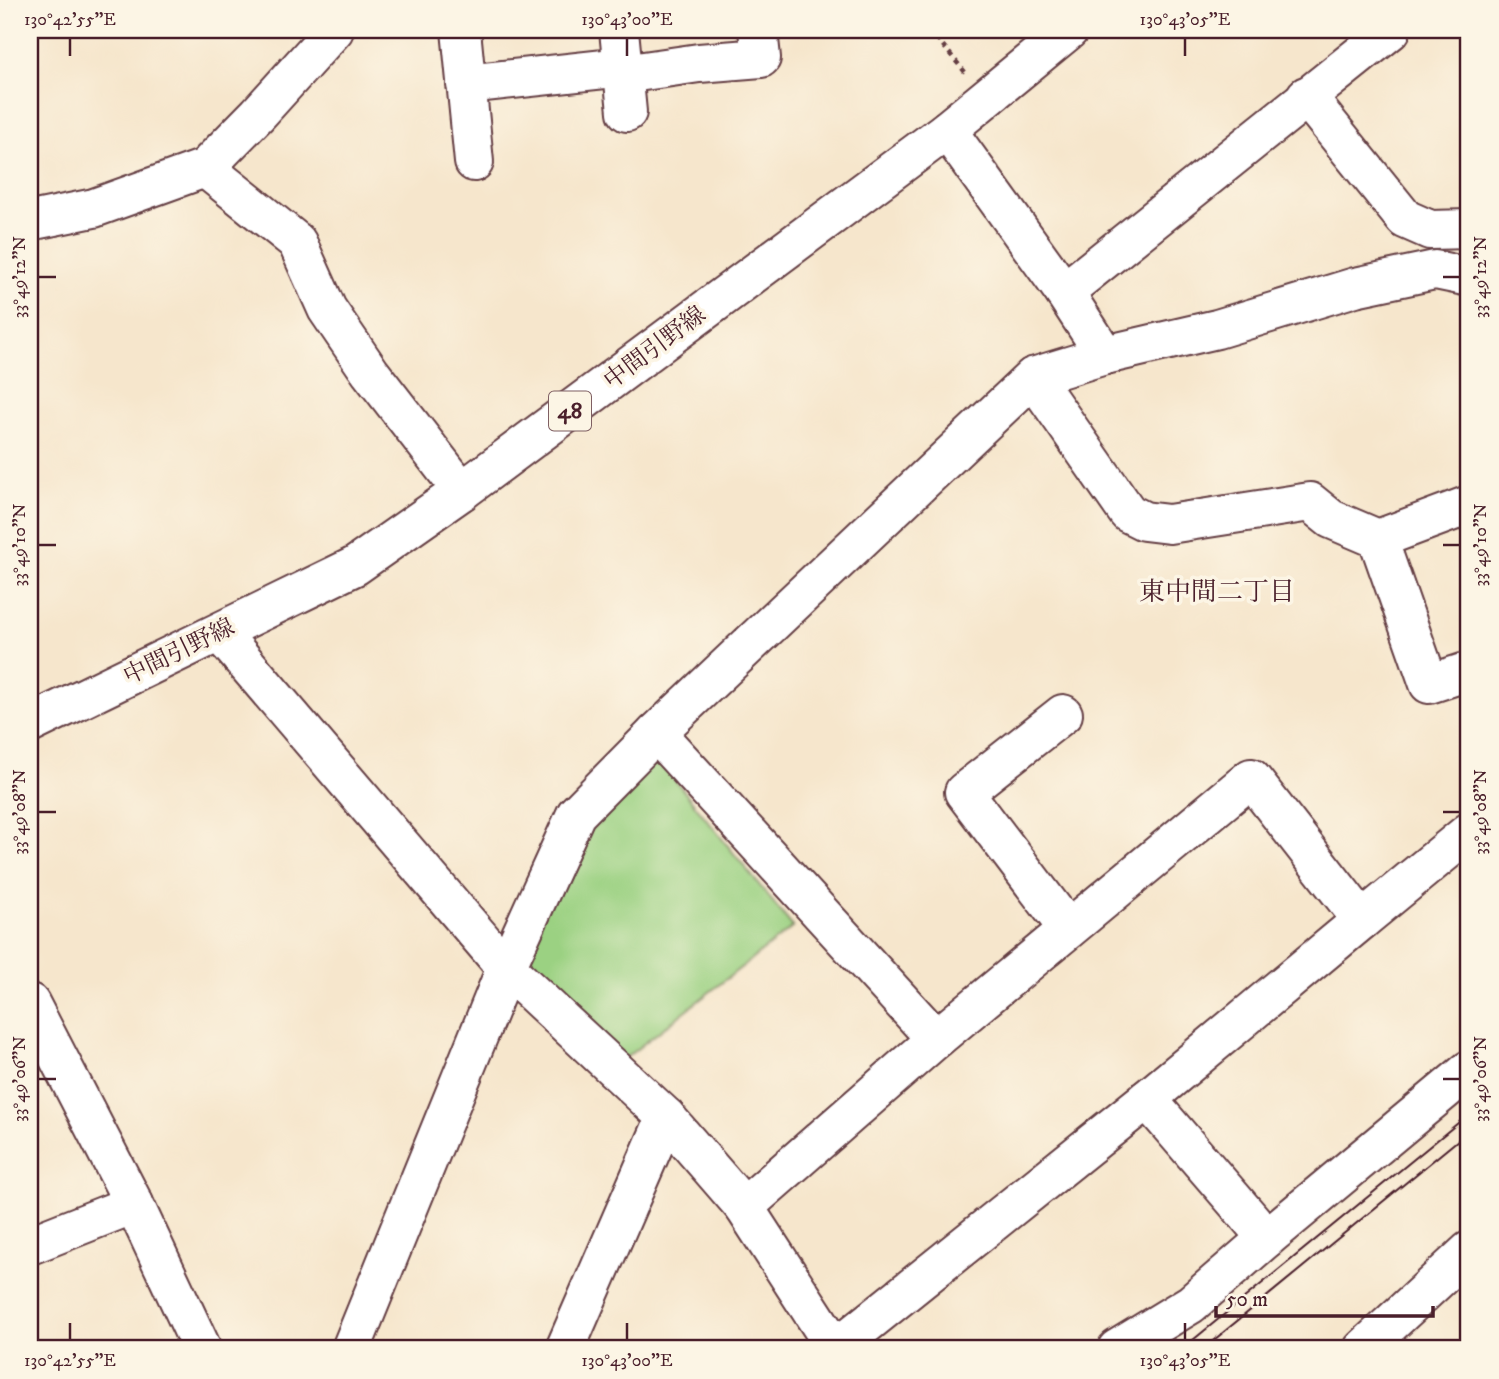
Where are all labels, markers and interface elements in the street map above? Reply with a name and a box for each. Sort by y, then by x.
text: 130°42'55"E [24,9,116,31]
text: 130°43'00"E [581,9,673,31]
text: 130°43'05"E [1140,9,1231,31]
text: 33°49'12"N [9,236,31,318]
text: 33°49'12"N [1470,236,1492,318]
street label: 中間引野線 [598,300,712,396]
road number: 48 [549,392,591,430]
text: 33°49'10"N [9,503,31,587]
text: 33°49'10"N [1470,503,1492,587]
district label: 東中間二丁目 [1139,576,1295,609]
street label: 中間引野線 [118,612,240,692]
text: 33°49'08"N [9,769,31,855]
text: 33°49'08"N [1470,769,1492,855]
text: 33°49'06"N [9,1036,31,1122]
text: 33°49'06"N [1470,1036,1492,1122]
scale bar [1216,1274,1432,1318]
text: 50 m [1226,1287,1268,1313]
text: 130°42'55"E [24,1350,116,1372]
text: 130°43'00"E [581,1350,673,1372]
text: 130°43'05"E [1140,1350,1231,1372]

